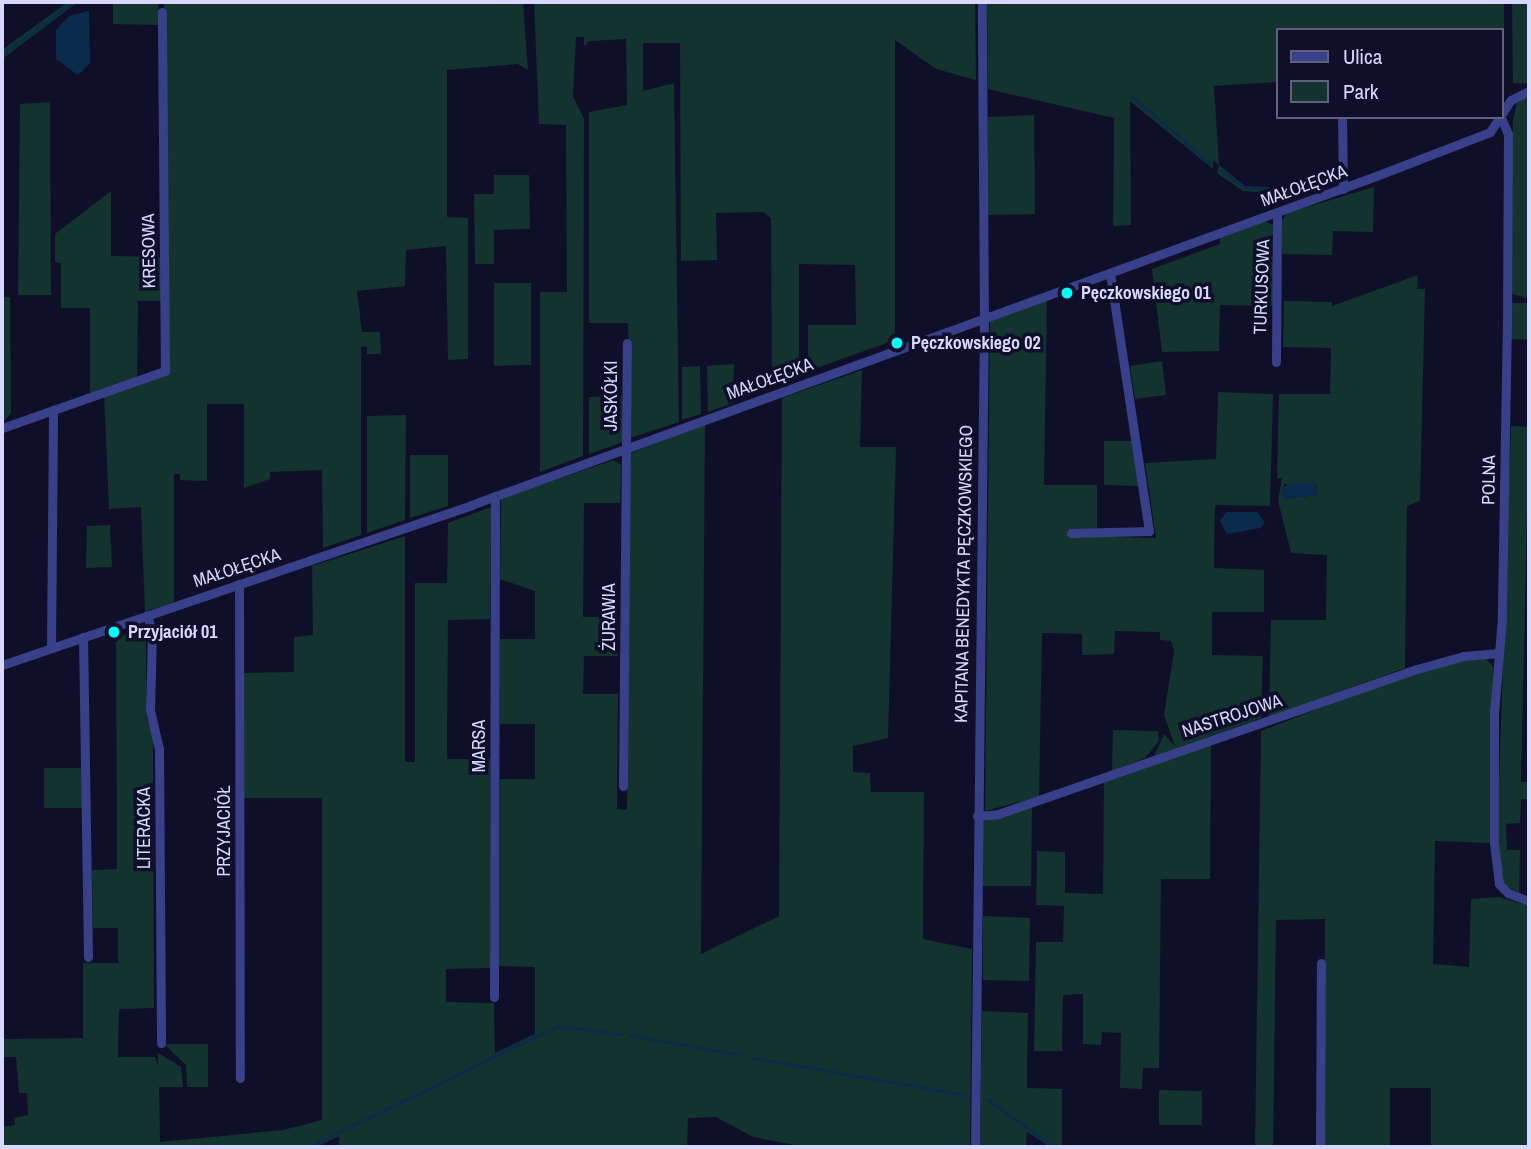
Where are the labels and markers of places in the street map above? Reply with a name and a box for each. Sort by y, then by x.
place label: Pęczkowskiego 01 [1081,282,1211,304]
marker: Pęczkowskiego 01 [1059,285,1075,301]
place label: Pęczkowskiego 02 [911,332,1041,354]
marker: Pęczkowskiego 02 [889,335,905,351]
place label: Przyjaciół 01 [128,621,217,643]
marker: Przyjaciół 01 [106,624,122,640]

